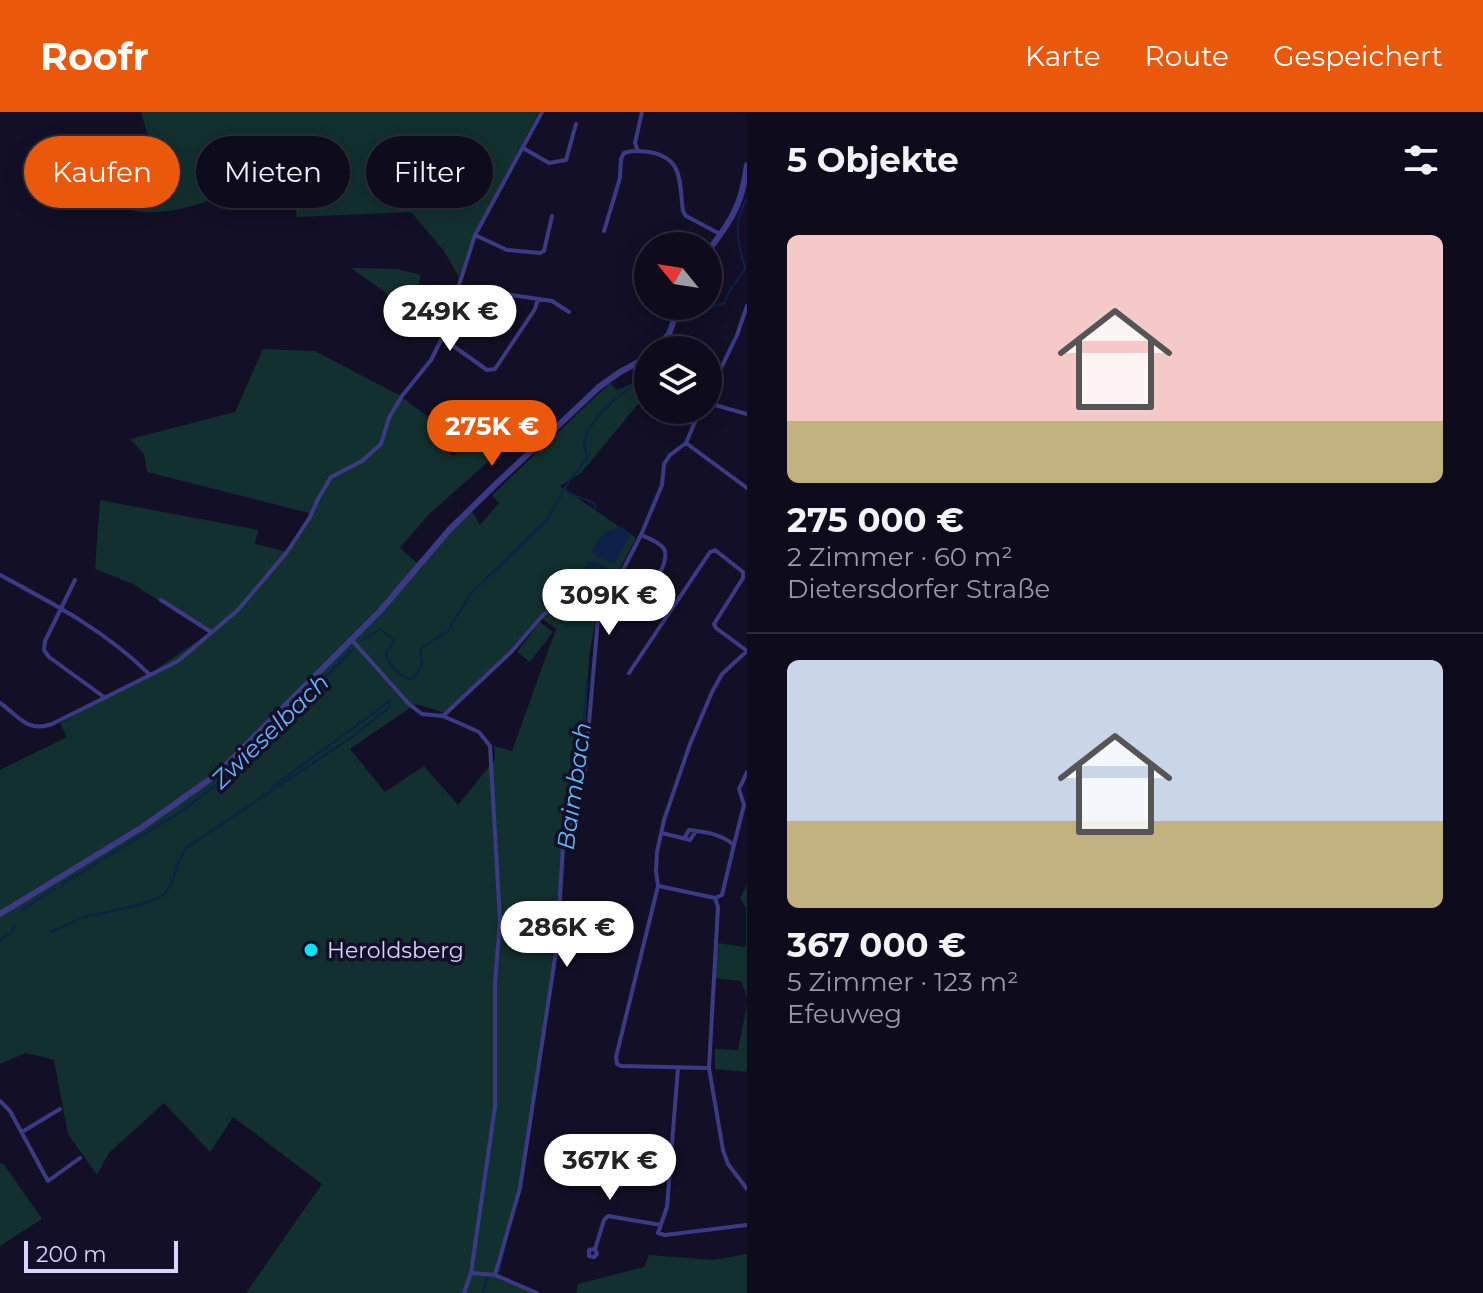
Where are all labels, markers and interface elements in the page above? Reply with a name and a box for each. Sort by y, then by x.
text: Roofr [40,33,149,80]
text: Karte [1025,39,1101,73]
text: Route [1145,39,1229,73]
text: Gespeichert [1273,39,1443,73]
chip: Kaufen [24,136,180,208]
chip: Mieten [196,136,350,208]
chip: Filter [366,136,493,208]
icon: filters [1399,138,1443,182]
text: 5 Objekte [787,139,959,181]
north arrow [634,232,722,320]
map controls [634,232,722,424]
pin: 249K € [385,285,515,353]
icon: home [1043,287,1187,431]
text: 249K € [401,295,499,327]
button: layers [634,336,722,424]
pin: 275K € [427,400,557,468]
text: 275K € [445,410,539,442]
text: 275 000 € [787,499,964,541]
text: 2 Zimmer · 60 m² [787,541,1013,573]
pin: 309K € [544,569,674,637]
text: Dietersdorfer Straße [787,573,1050,605]
text: 309K € [560,579,658,611]
water label: Zwieselbach [205,668,335,795]
icon: home [1043,712,1187,856]
water label: Baimbach [551,720,597,852]
pin: 286K € [502,901,632,969]
text: 286K € [519,911,615,943]
text: 367 000 € [787,924,966,966]
place label: Heroldsberg [327,937,464,964]
marker: Heroldsberg [302,941,320,959]
text: 5 Zimmer · 123 m² [787,966,1018,998]
text: Efeuweg [787,998,902,1030]
pin: 367K € [545,1134,675,1202]
text: 367K € [562,1144,658,1176]
scale bar [24,1237,178,1273]
text: 200 m [36,1241,107,1268]

